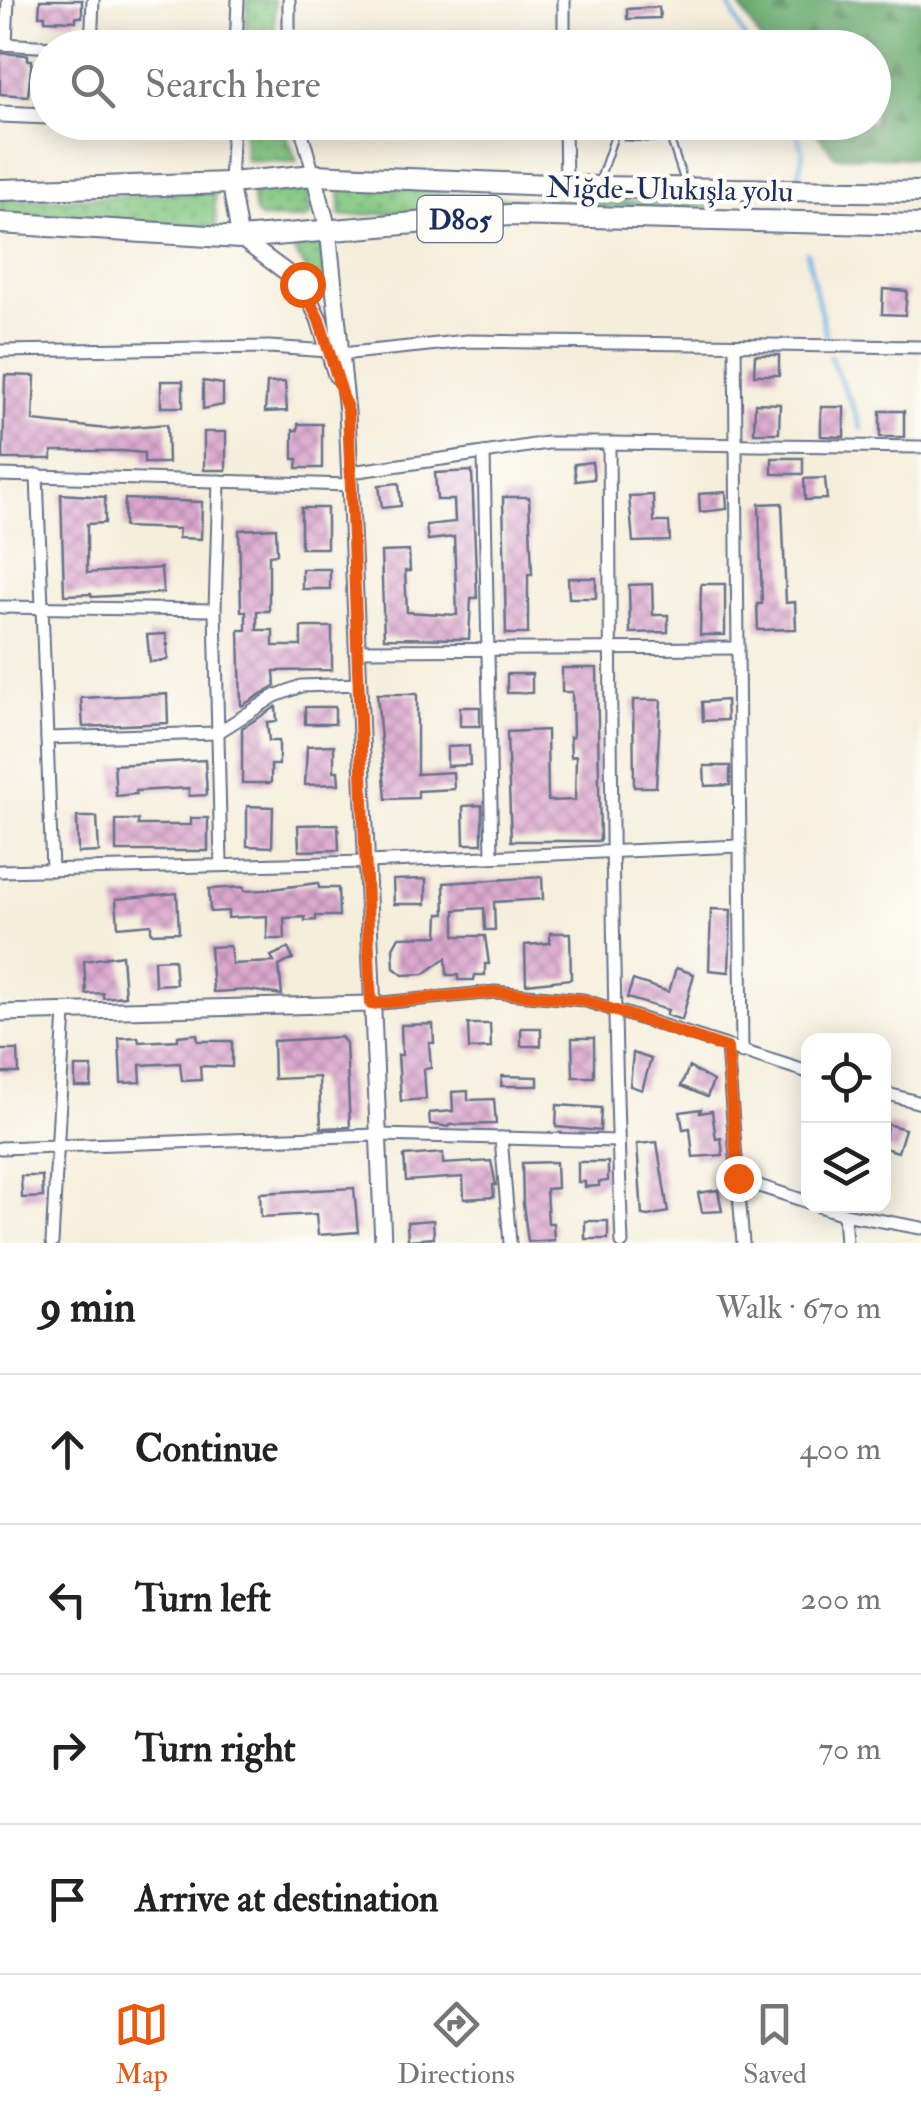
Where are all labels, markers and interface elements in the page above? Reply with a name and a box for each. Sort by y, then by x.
search box [30,30,891,140]
icon: search [65,58,120,113]
text: Search here [145,61,321,109]
street label: Niğde-Ulukışla yolu [546,169,794,210]
road number: D805 [418,196,502,242]
route start [280,262,326,308]
map controls [801,1033,891,1213]
button: locate [801,1033,891,1123]
button: layers [801,1123,891,1213]
route end [716,1156,762,1202]
text: 9 min [40,1282,136,1334]
text: Walk · 670 m [716,1288,881,1328]
icon: ahead [40,1422,95,1477]
text: Continue [135,1425,278,1473]
text: 400 m [799,1429,881,1469]
icon: left [40,1572,95,1627]
text: Turn left [135,1575,271,1623]
text: 200 m [800,1579,881,1619]
icon: right [40,1722,95,1777]
text: Turn right [135,1725,296,1773]
text: 70 m [818,1729,881,1769]
icon: arrive [40,1872,95,1927]
text: Arrive at destination [135,1875,439,1923]
tab: Map [114,1997,169,2092]
tab: Directions [397,1997,515,2092]
tab: Saved [743,1997,807,2092]

